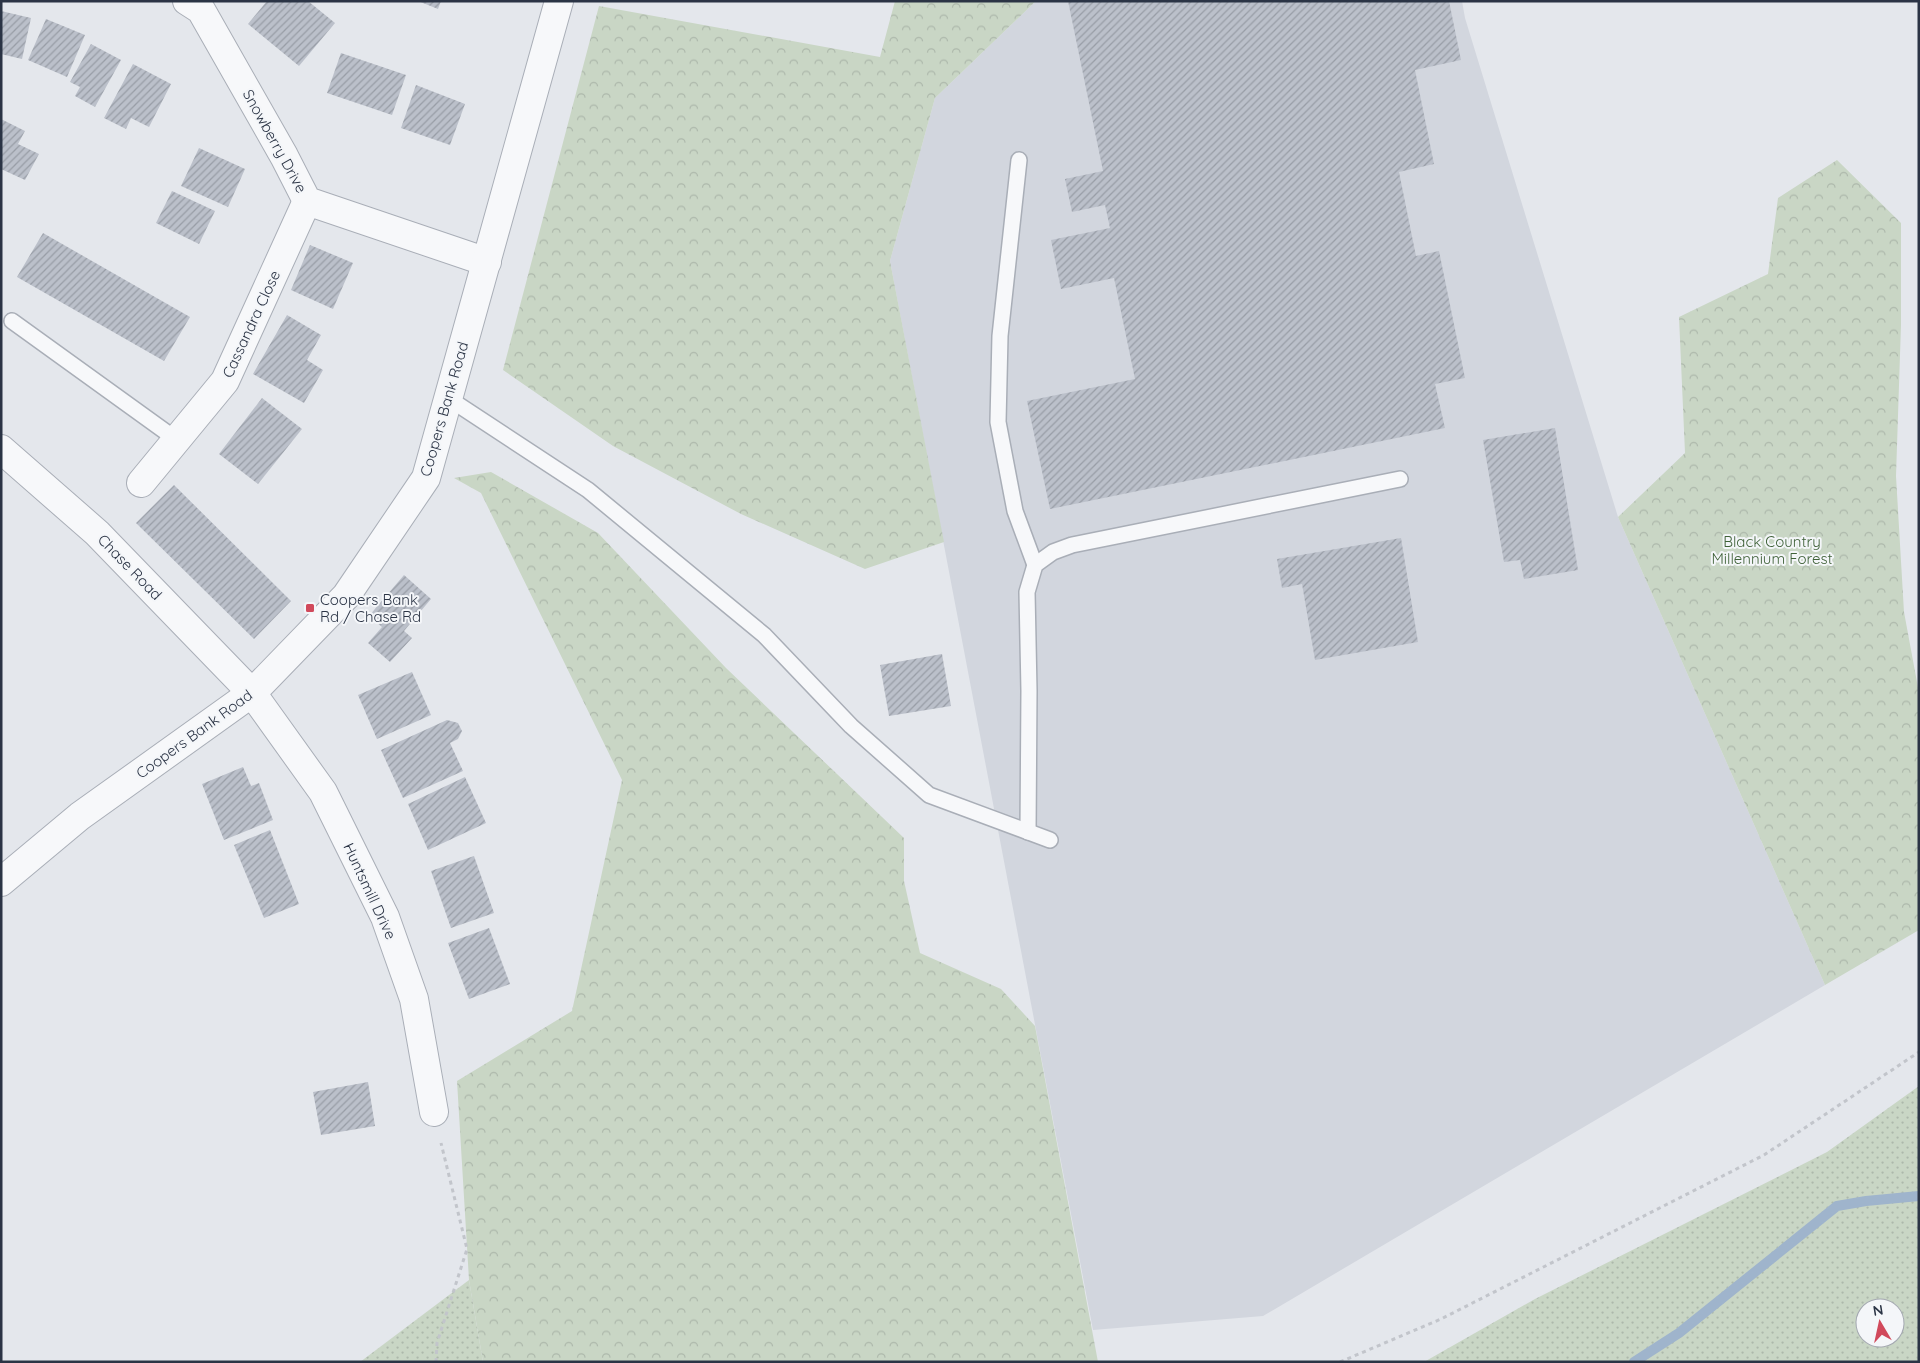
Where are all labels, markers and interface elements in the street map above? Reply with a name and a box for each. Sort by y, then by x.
street label: Snowberry Drive [239,86,311,196]
street label: Cassandra Close [218,267,284,381]
street label: Coopers Bank Road [416,339,472,479]
street label: Chase Road [94,530,166,604]
park label: Black Country Millennium Forest [1711,532,1833,568]
place label: Coopers Bank Rd / Chase Rd [320,590,421,626]
marker: Coopers Bank Rd / Chase Rd [304,602,316,614]
street label: Coopers Bank Road [132,685,256,783]
street label: Huntsmill Drive [339,840,401,942]
north arrow [1855,1298,1905,1348]
text: N [1871,1300,1884,1320]

